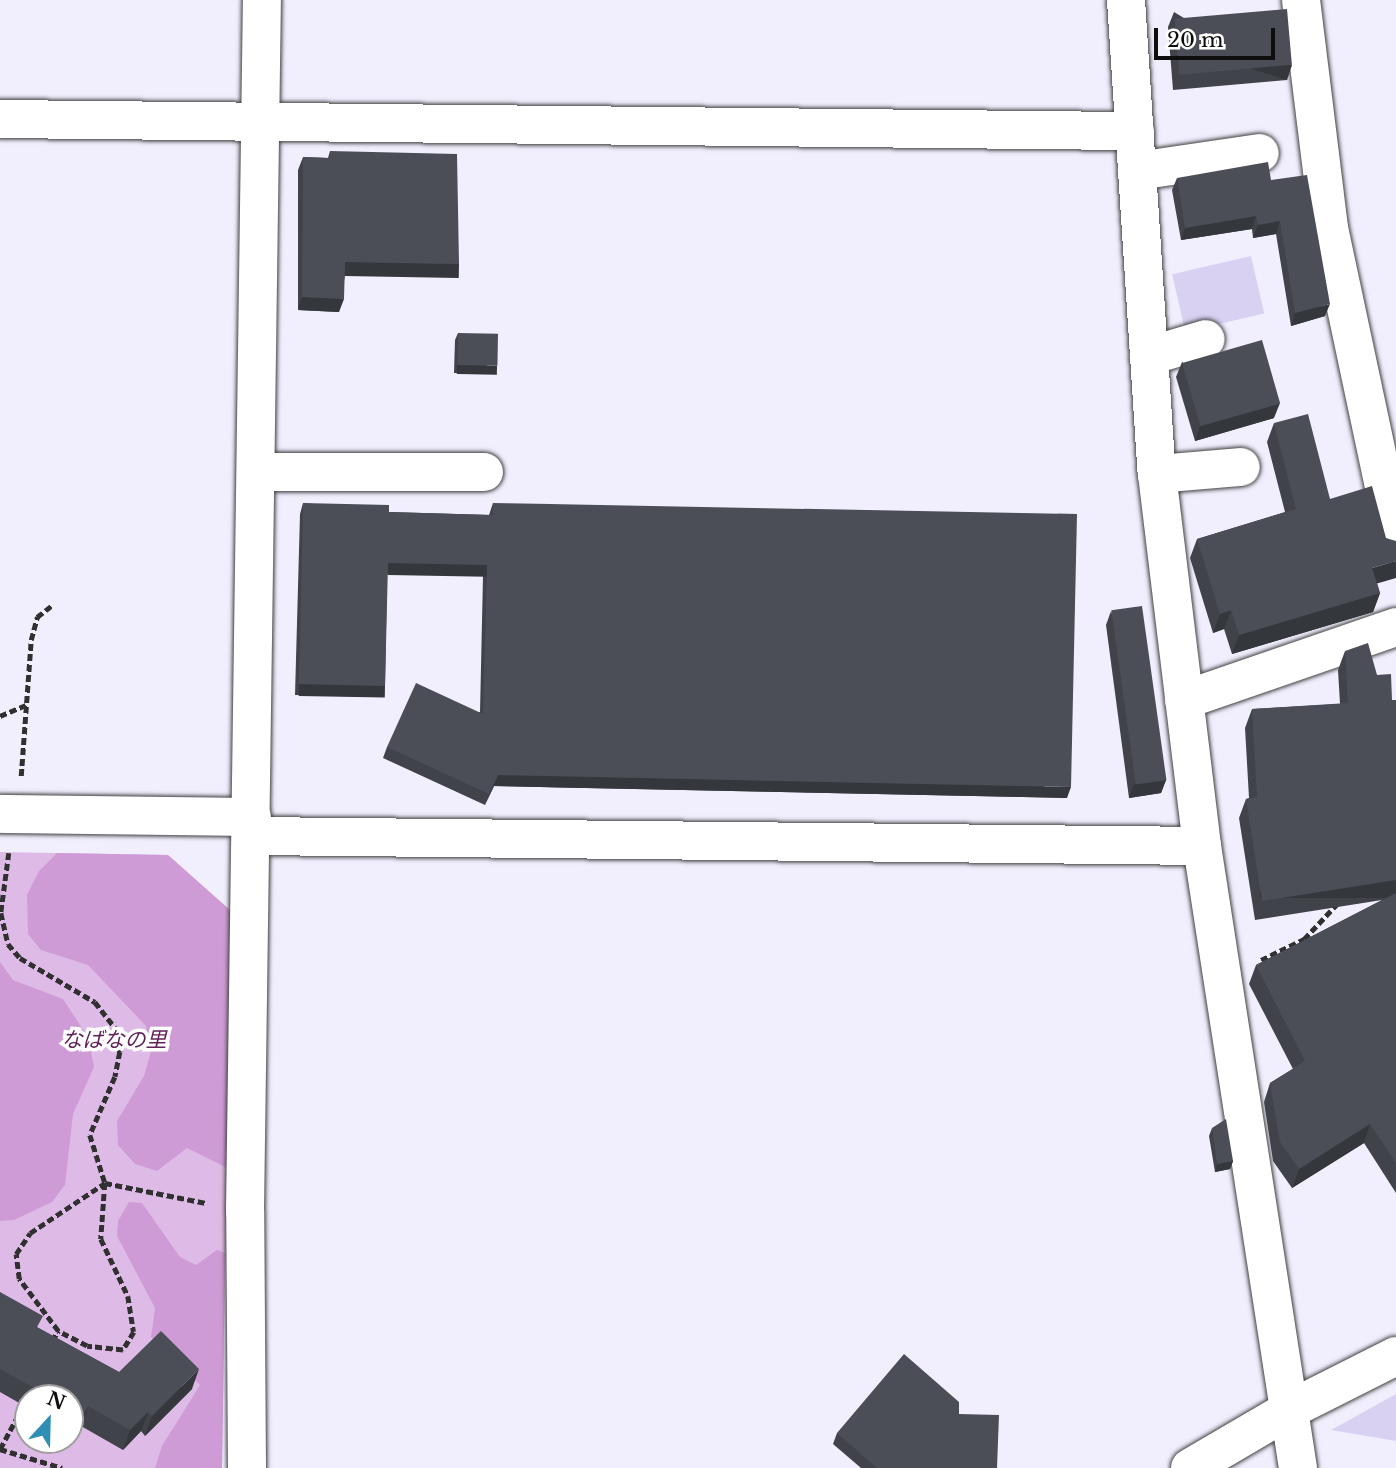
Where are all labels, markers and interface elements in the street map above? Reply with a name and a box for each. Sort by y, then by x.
scale bar [1158,14,1279,58]
text: 20 m [1167,27,1224,53]
park label: なばなの里 [62,1027,166,1053]
north arrow [14,1384,84,1454]
text: N [44,1387,69,1415]

